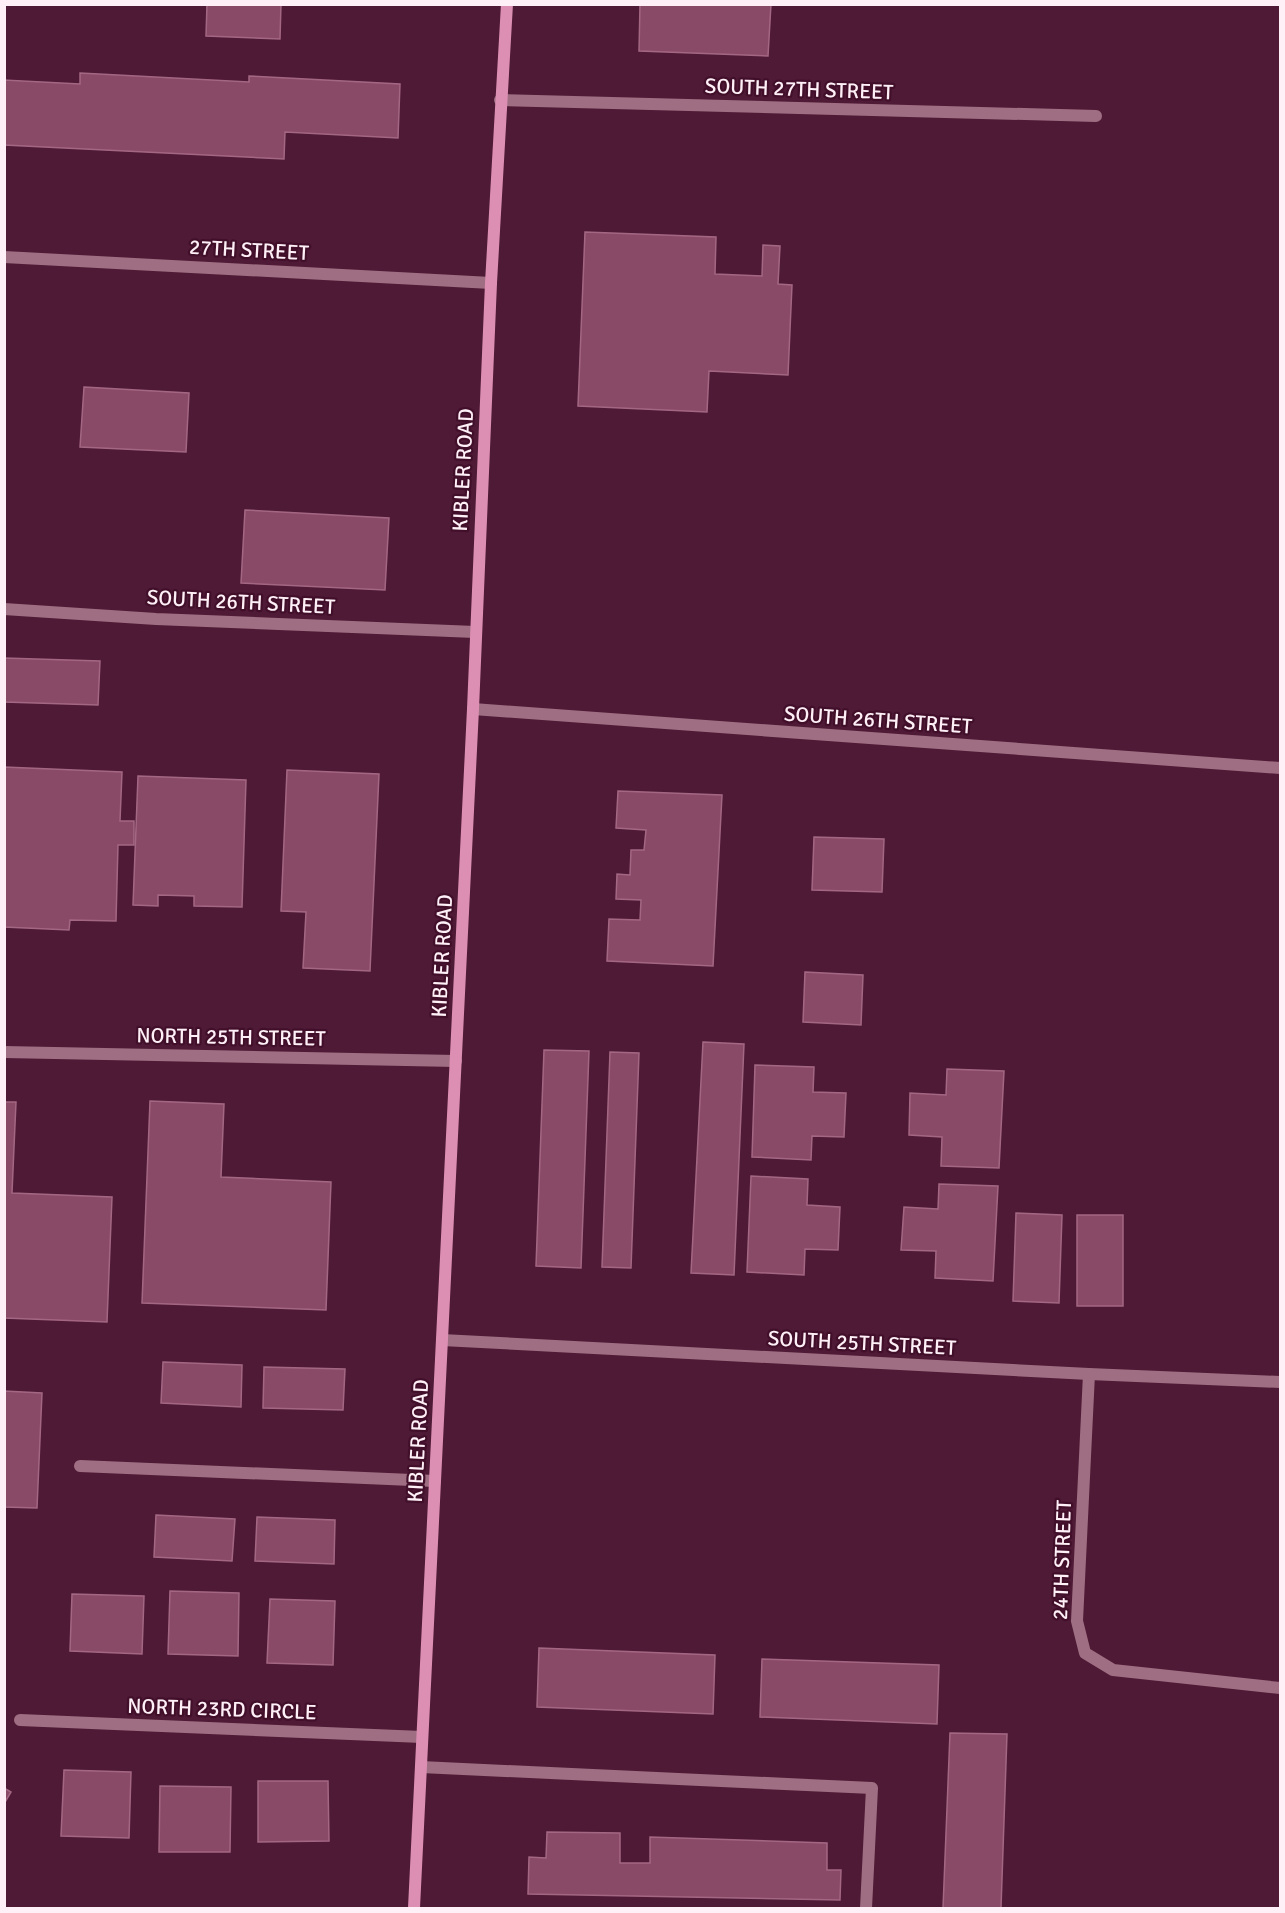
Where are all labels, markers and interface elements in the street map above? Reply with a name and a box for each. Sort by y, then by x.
street label: SOUTH 27TH STREET [704,73,894,105]
street label: 27TH STREET [188,234,310,266]
street label: KIBLER ROAD [447,408,479,532]
street label: SOUTH 26TH STREET [146,584,336,620]
street label: SOUTH 26TH STREET [783,700,974,740]
street label: KIBLER ROAD [426,894,458,1018]
street label: NORTH 25TH STREET [136,1022,327,1052]
street label: SOUTH 25TH STREET [767,1325,957,1361]
street label: KIBLER ROAD [402,1379,434,1503]
street label: 24TH STREET [1047,1499,1077,1620]
street label: NORTH 23RD CIRCLE [127,1693,317,1725]

